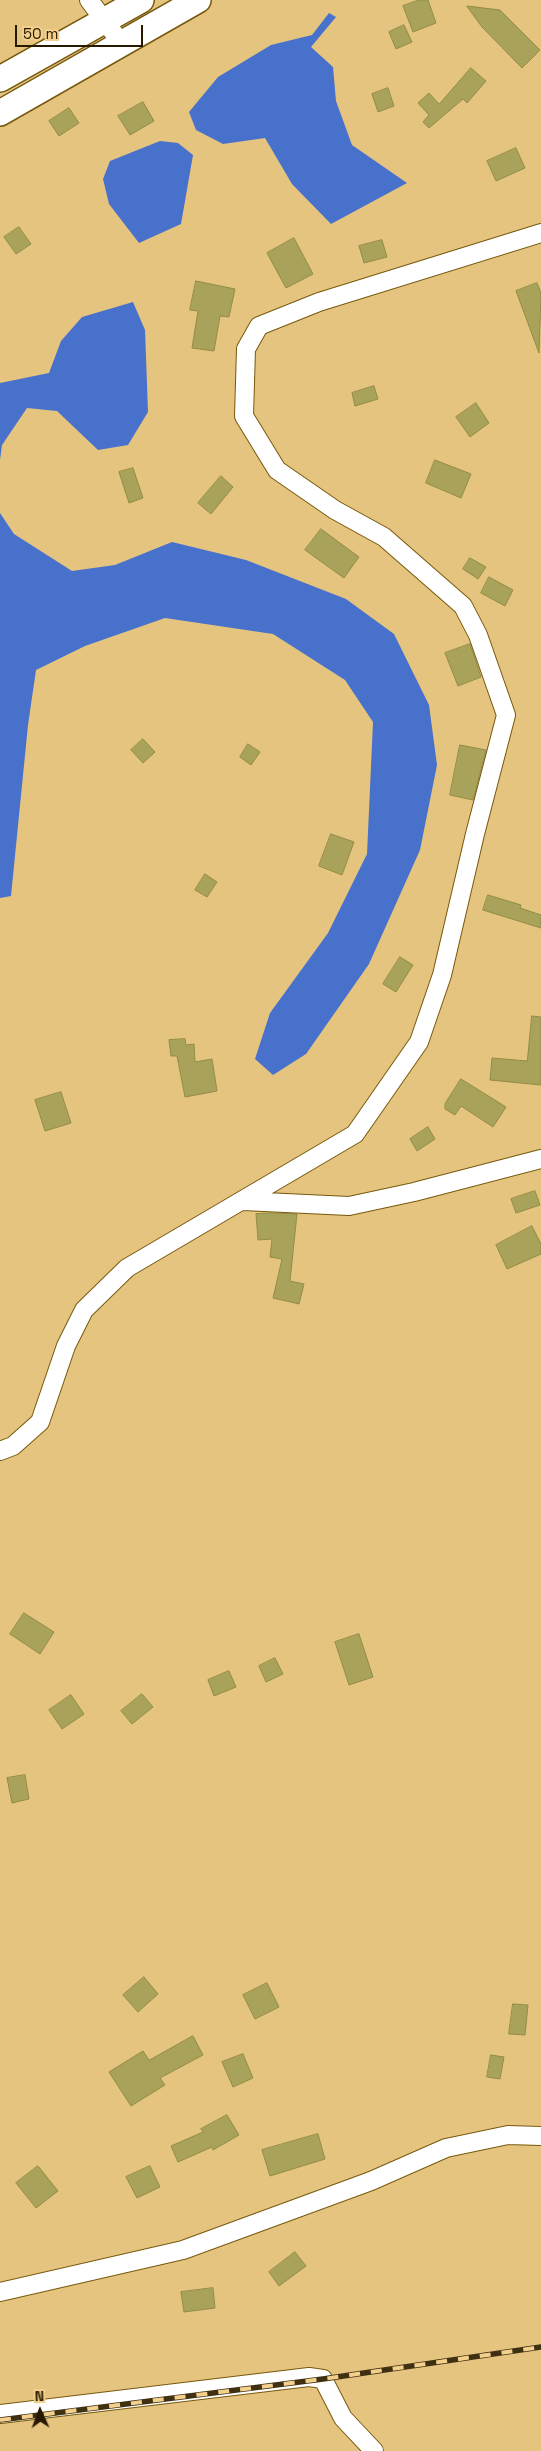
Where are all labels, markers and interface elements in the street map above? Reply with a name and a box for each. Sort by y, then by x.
scale bar [18,15,145,47]
text: 50 m [23,24,58,43]
north arrow [15,2386,65,2436]
text: N [34,2387,44,2405]

